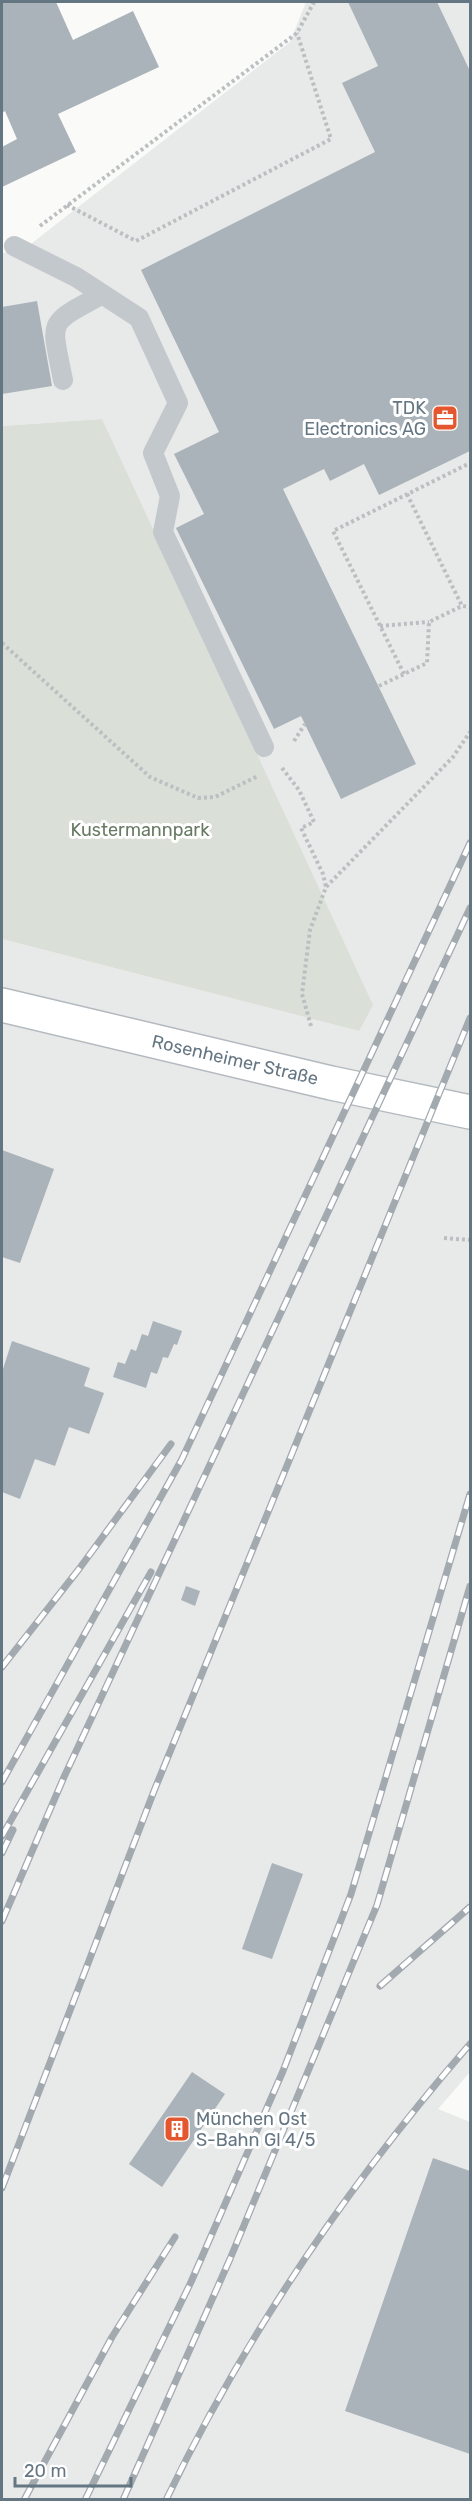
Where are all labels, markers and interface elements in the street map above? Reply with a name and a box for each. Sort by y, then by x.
place label: TDK Electronics AG [304,397,426,440]
office icon: TDK Electronics AG [430,403,460,433]
park label: Kustermannpark [71,819,210,841]
street label: Rosenheimer Straße [150,1030,320,1090]
place label: München Ost S-Bahn Gl 4/5 [196,2108,315,2151]
building icon: München Ost S-Bahn Gl 4/5 [162,2114,192,2144]
scale bar [15,2450,130,2488]
text: 20 m [24,2460,66,2482]

